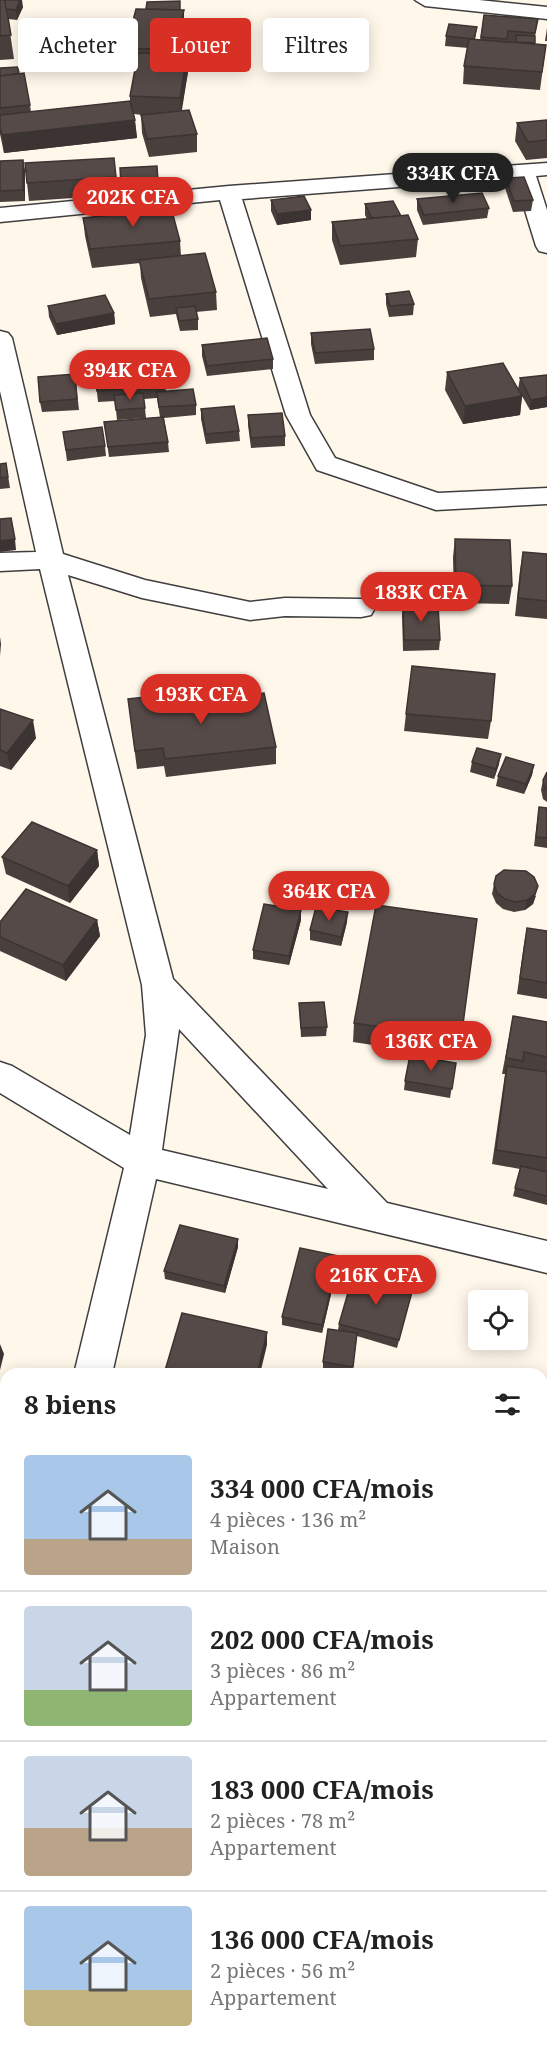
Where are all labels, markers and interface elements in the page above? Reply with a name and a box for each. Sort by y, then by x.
chip: Acheter [18,18,138,72]
chip: Louer [150,18,251,72]
chip: Filtres [263,18,369,72]
pin: 334K CFA [391,153,515,204]
text: 334K CFA [406,159,500,186]
pin: 202K CFA [71,177,195,228]
text: 202K CFA [86,183,180,210]
pin: 394K CFA [68,350,192,401]
text: 394K CFA [83,356,177,383]
pin: 183K CFA [359,572,483,623]
text: 183K CFA [374,578,468,605]
pin: 193K CFA [139,674,263,725]
text: 193K CFA [154,680,248,707]
pin: 364K CFA [267,871,391,922]
text: 364K CFA [282,877,376,904]
pin: 136K CFA [369,1021,493,1072]
text: 136K CFA [384,1027,478,1054]
pin: 216K CFA [314,1255,438,1306]
text: 216K CFA [329,1261,423,1288]
map controls [468,1290,528,1350]
button: locate [468,1290,528,1350]
text: 8 biens [24,1386,116,1422]
icon: filters [491,1388,524,1421]
text: 334 000 CFA/mois [210,1470,434,1506]
icon: home [72,1479,144,1551]
text: 4 pièces · 136 m² [210,1506,366,1533]
text: Maison [210,1533,280,1560]
text: 202 000 CFA/mois [210,1621,434,1657]
icon: home [72,1630,144,1702]
text: 3 pièces · 86 m² [210,1657,355,1684]
text: Appartement [210,1684,337,1711]
text: 183 000 CFA/mois [210,1771,434,1807]
icon: home [72,1780,144,1852]
text: 2 pièces · 78 m² [210,1807,355,1834]
text: Appartement [210,1834,337,1861]
text: 136 000 CFA/mois [210,1921,434,1957]
icon: home [72,1930,144,2002]
text: 2 pièces · 56 m² [210,1957,355,1984]
text: Appartement [210,1984,337,2011]

